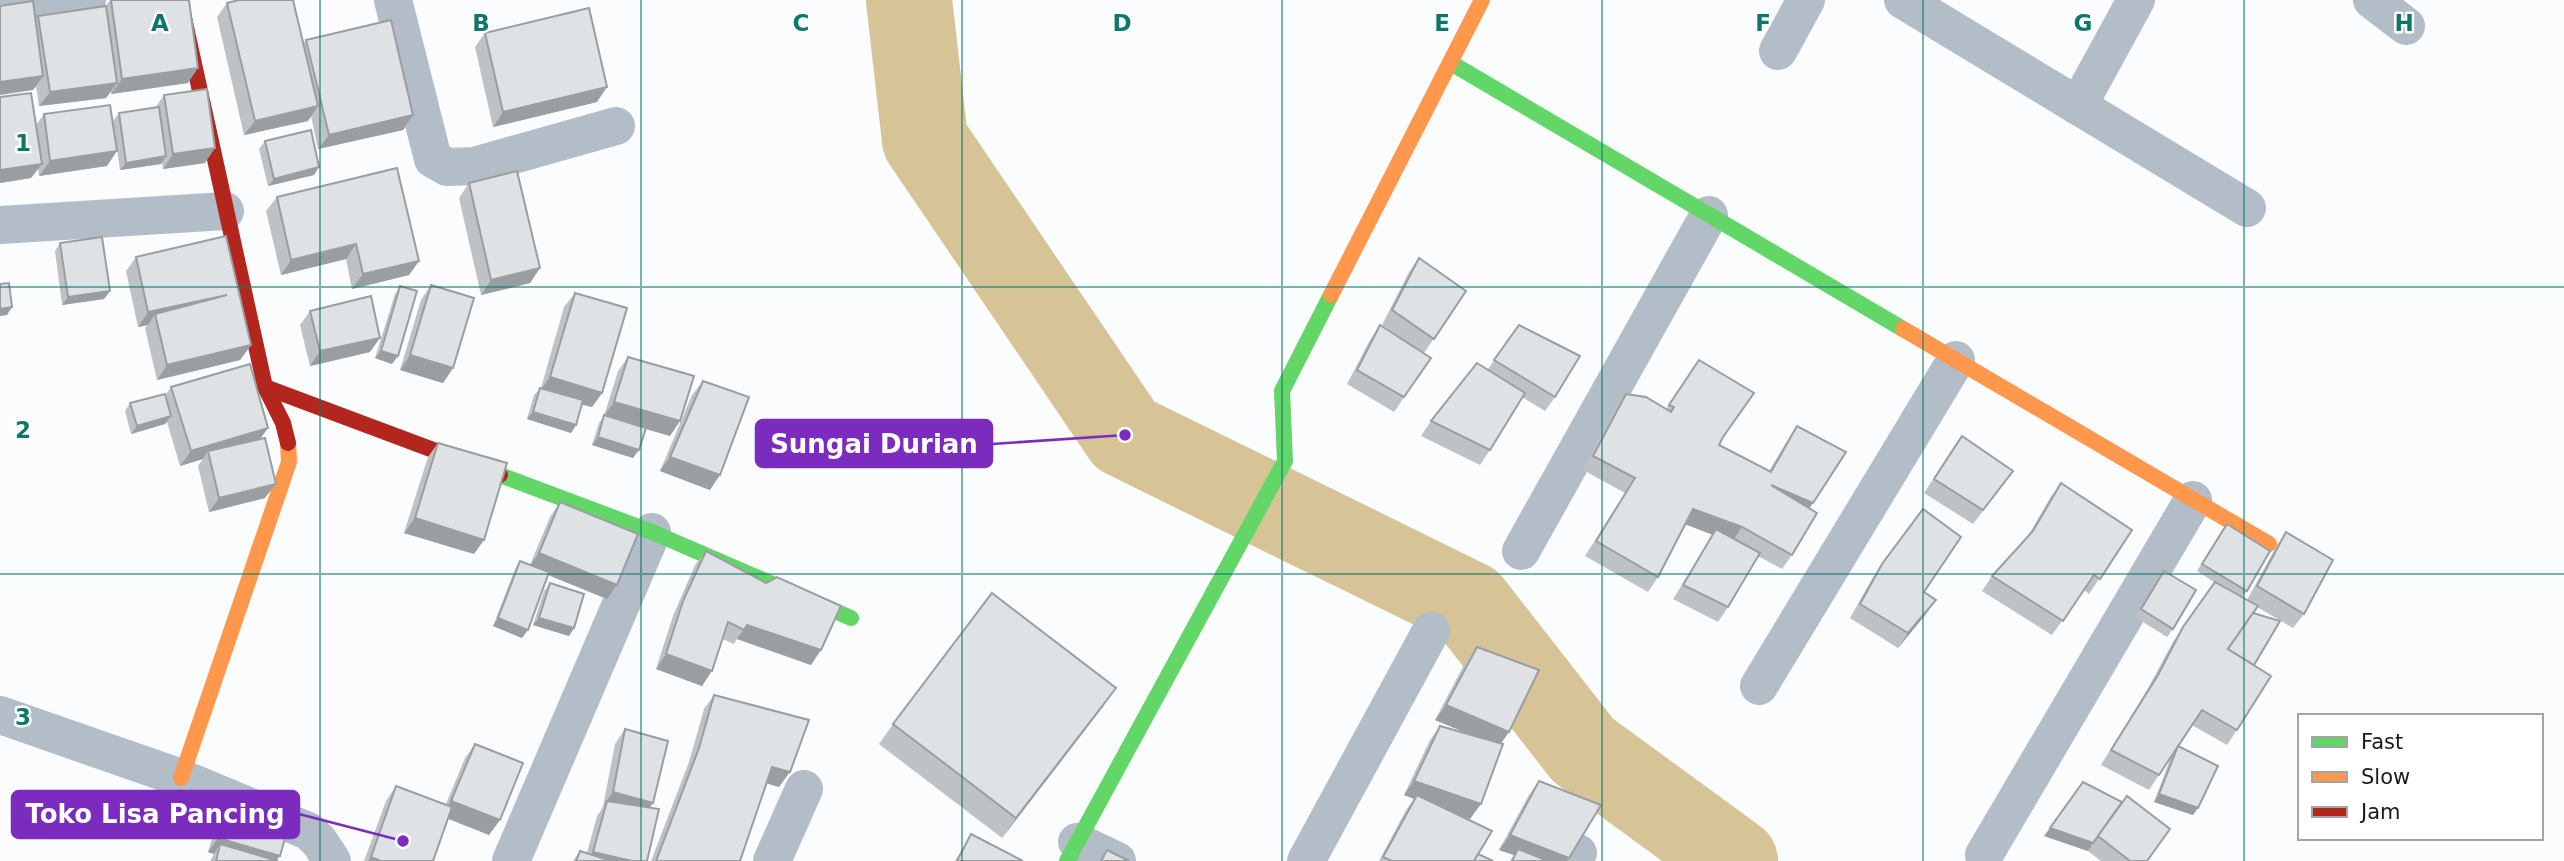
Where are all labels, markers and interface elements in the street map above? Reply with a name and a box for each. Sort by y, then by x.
text: A [151,10,169,36]
text: B [472,10,490,36]
text: C [793,10,809,36]
text: D [1112,10,1132,36]
text: E [1434,10,1450,36]
text: F [1755,10,1771,36]
text: G [2074,10,2092,36]
text: H [2394,10,2414,36]
text: 1 [15,130,31,156]
text: 2 [15,417,31,443]
callout: Sungai Durian [756,420,992,467]
text: Sungai Durian [770,429,978,459]
text: 3 [15,704,31,730]
legend [2298,714,2543,840]
text: Fast [2361,730,2403,754]
text: Slow [2361,765,2410,789]
callout: Toko Lisa Pancing [12,791,299,838]
text: Toko Lisa Pancing [25,799,285,829]
text: Jam [2359,800,2401,824]

